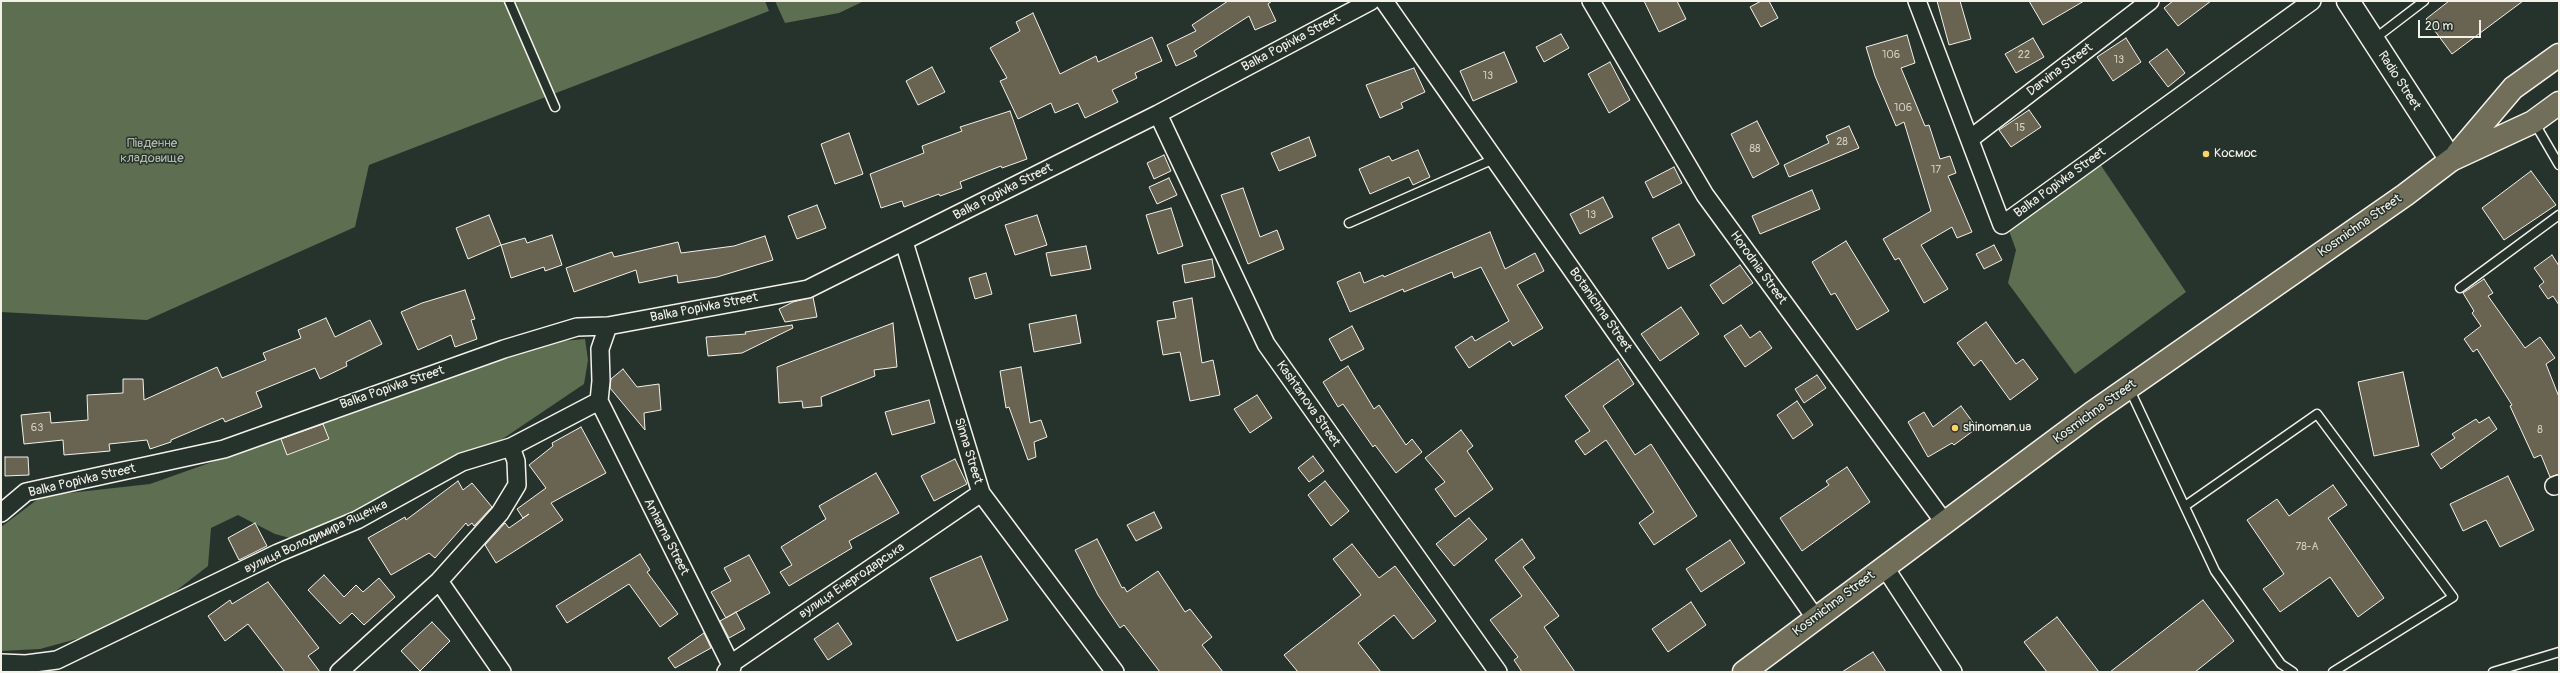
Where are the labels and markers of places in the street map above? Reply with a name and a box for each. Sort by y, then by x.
place label: Космос [2214,146,2257,162]
marker: Космос [2201,149,2211,159]
place label: shinoman.ua [1963,420,2031,436]
marker: shinoman.ua [1950,423,1960,433]

